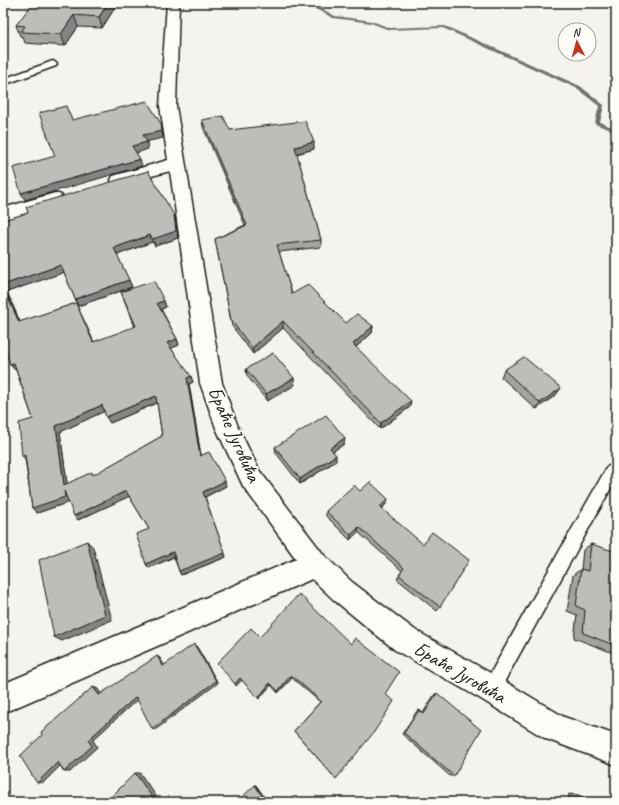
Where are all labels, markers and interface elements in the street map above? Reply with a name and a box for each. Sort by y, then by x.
north arrow [557,22,597,62]
text: N [572,25,582,39]
street label: Браће Југовића [202,382,267,487]
street label: Браће Југовића [409,636,511,709]

